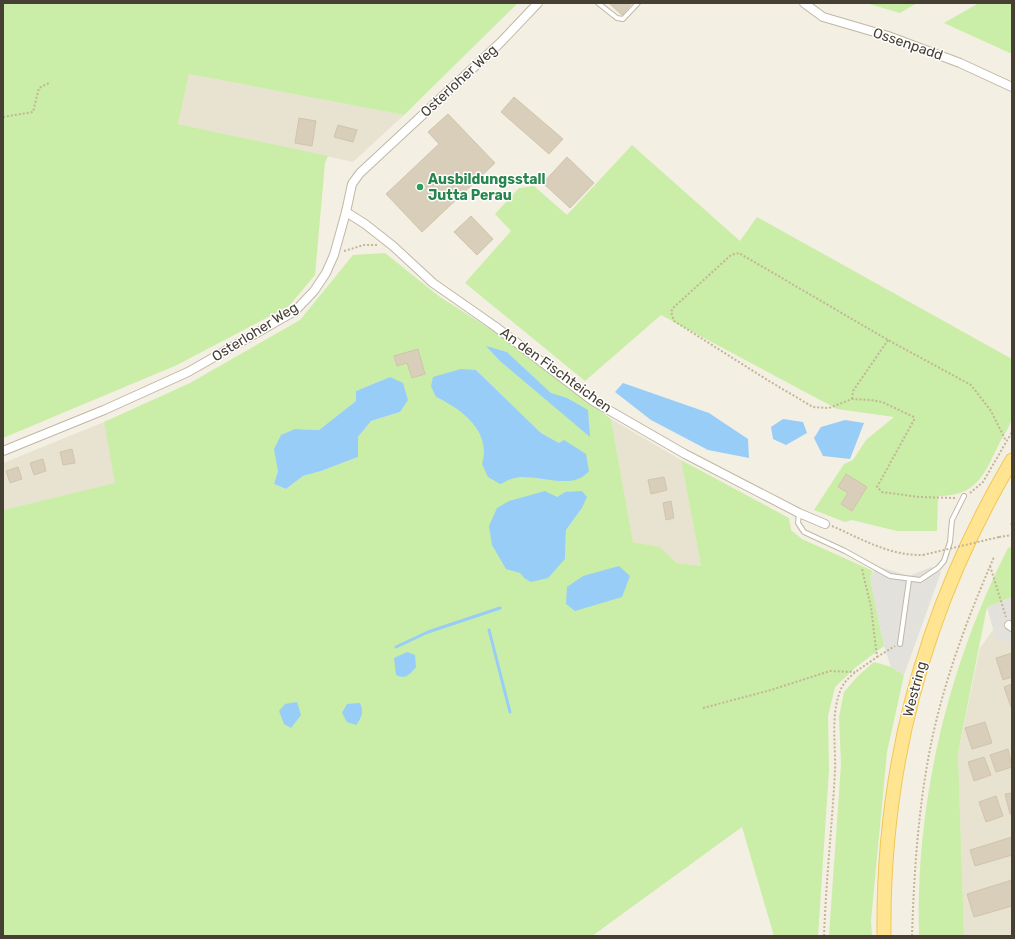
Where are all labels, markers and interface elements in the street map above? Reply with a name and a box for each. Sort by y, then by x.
street label: Ossenpadd [871,24,945,64]
street label: Osterloher Weg [417,41,501,121]
place label: Ausbildungsstall Jutta Perau [428,171,545,204]
marker: Ausbildungsstall Jutta Perau [415,182,425,192]
street label: Osterloher Weg [209,299,301,365]
street label: An den Fischteichen [497,324,615,416]
street label: Westring [899,659,931,719]

